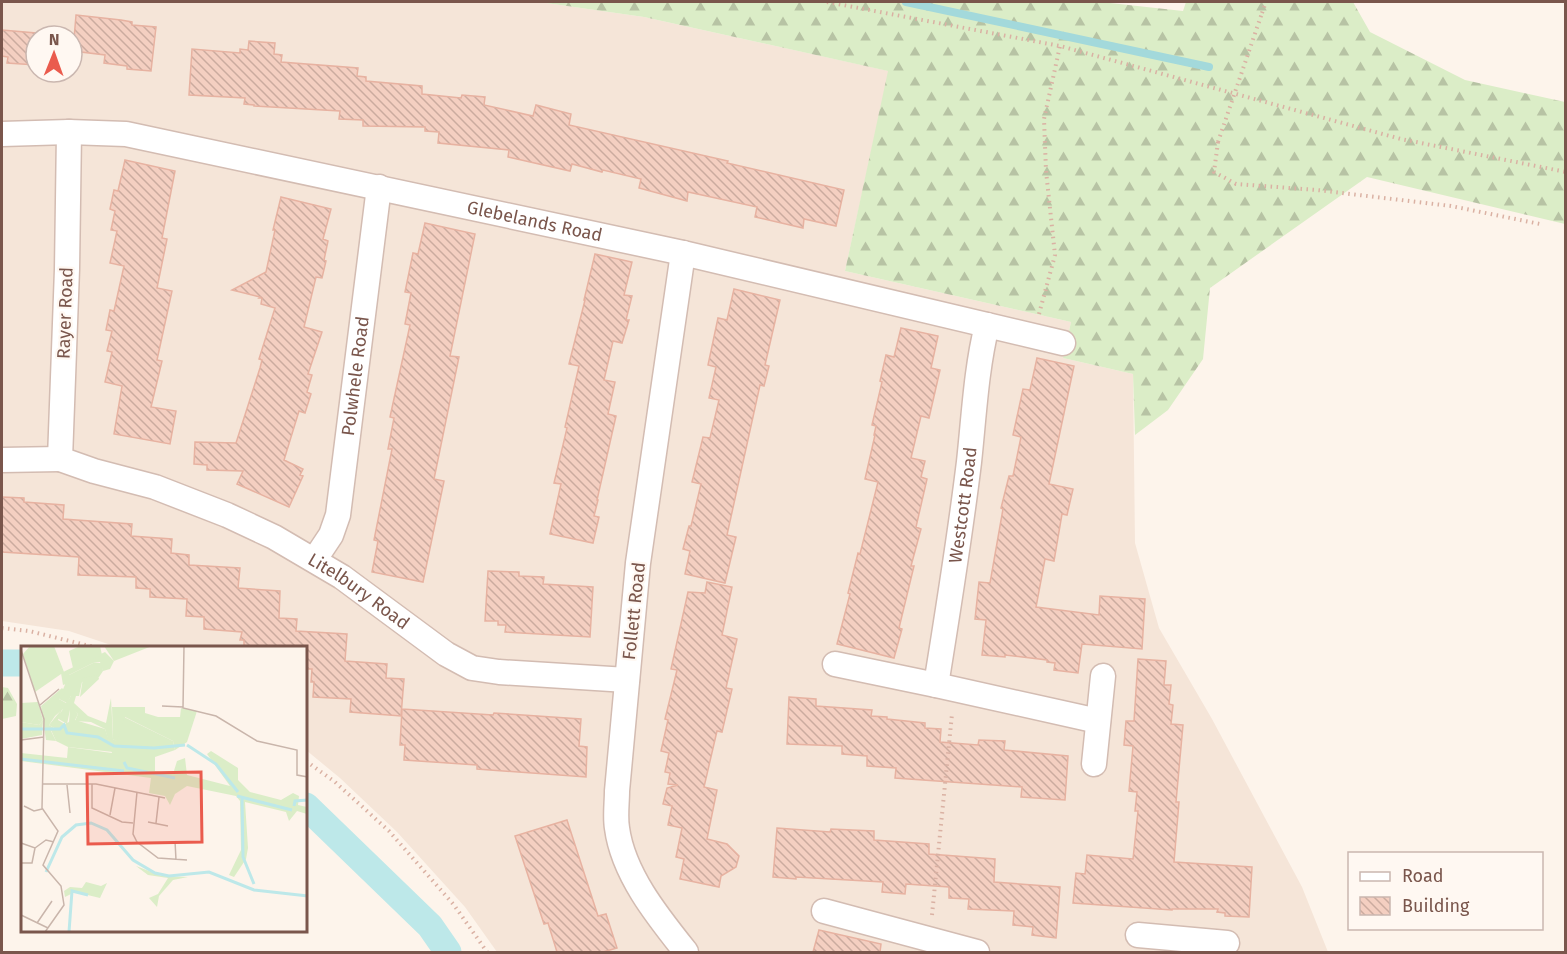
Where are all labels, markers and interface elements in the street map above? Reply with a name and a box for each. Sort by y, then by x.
north arrow [24,24,84,84]
text: N [49,30,60,49]
street label: Glebelands Road [465,196,604,246]
street label: Rayer Road [52,267,78,359]
street label: Polwhele Road [337,315,374,437]
street label: Westcott Road [944,446,982,565]
street label: Litelbury Road [304,548,414,634]
street label: Follett Road [618,561,650,661]
inset map [21,646,308,933]
legend [1348,852,1543,930]
text: Road [1402,865,1444,887]
text: Building [1402,895,1470,917]

